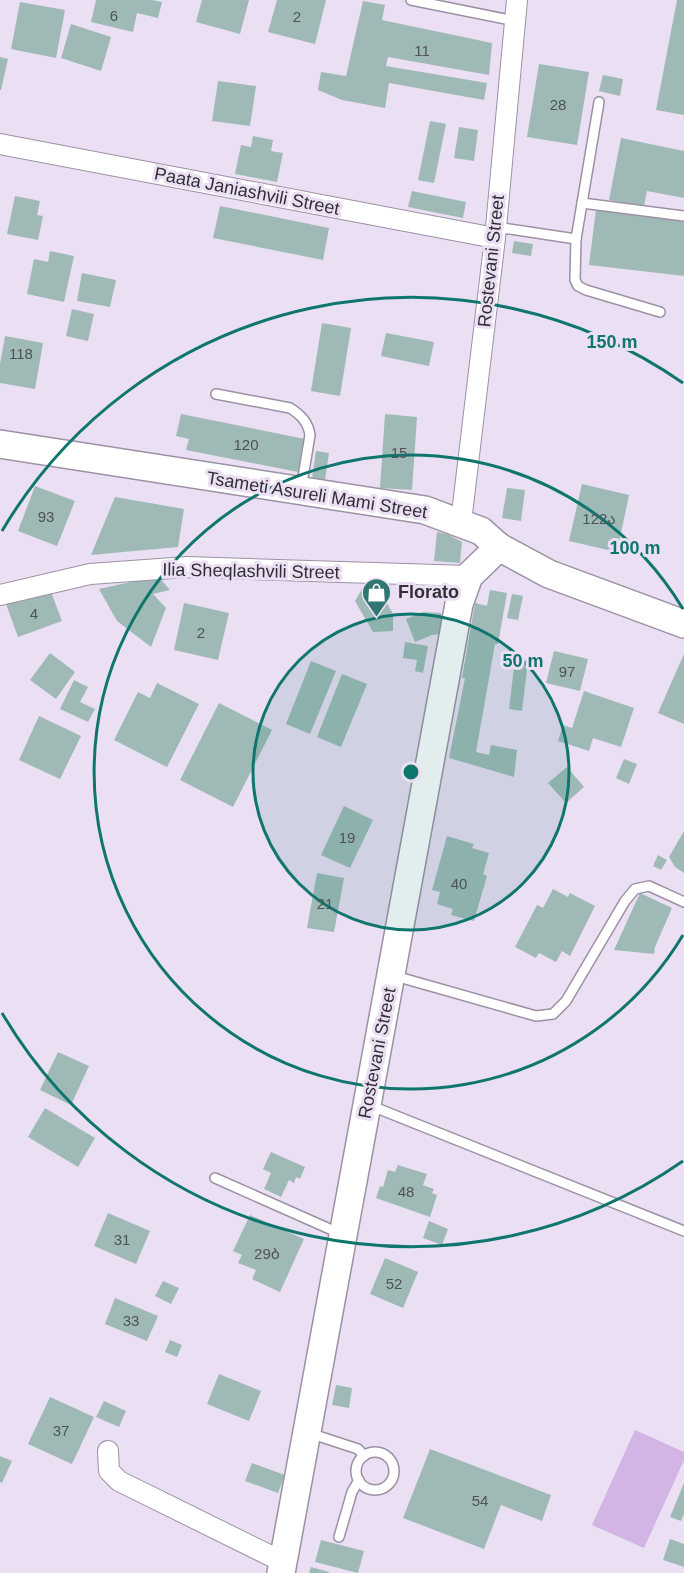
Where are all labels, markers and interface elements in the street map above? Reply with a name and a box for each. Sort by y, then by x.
house number: 6 [110,7,118,24]
house number: 2 [293,8,301,25]
house number: 11 [414,42,430,59]
house number: 28 [550,96,566,113]
street label: Paata Janiashvili Street [153,163,341,219]
street label: Rostevani Street [474,194,508,328]
text: 150 m [586,332,638,352]
house number: 118 [9,345,33,362]
house number: 120 [233,436,259,453]
house number: 15 [391,444,407,461]
street label: Tsameti Asureli Mami Street [205,468,429,522]
house number: 93 [38,508,54,525]
house number: 122ა [582,510,616,527]
text: 100 m [609,538,661,558]
street label: Ilia Sheqlashvili Street [162,559,340,583]
shop icon: Florato [361,576,393,618]
place label: Florato [398,582,459,602]
house number: 4 [30,605,38,622]
house number: 2 [197,624,205,641]
text: 50 m [502,651,544,671]
house number: 97 [559,663,575,680]
centre of rings [401,762,421,782]
house number: 19 [339,829,355,846]
house number: 40 [451,875,467,892]
house number: 21 [317,895,333,912]
street label: Rostevani Street [354,986,400,1120]
house number: 48 [398,1183,414,1200]
house number: 31 [114,1231,130,1248]
house number: 29ბ [254,1245,280,1262]
house number: 52 [386,1275,402,1292]
house number: 33 [123,1312,139,1329]
house number: 37 [53,1422,69,1439]
house number: 54 [472,1492,488,1509]

